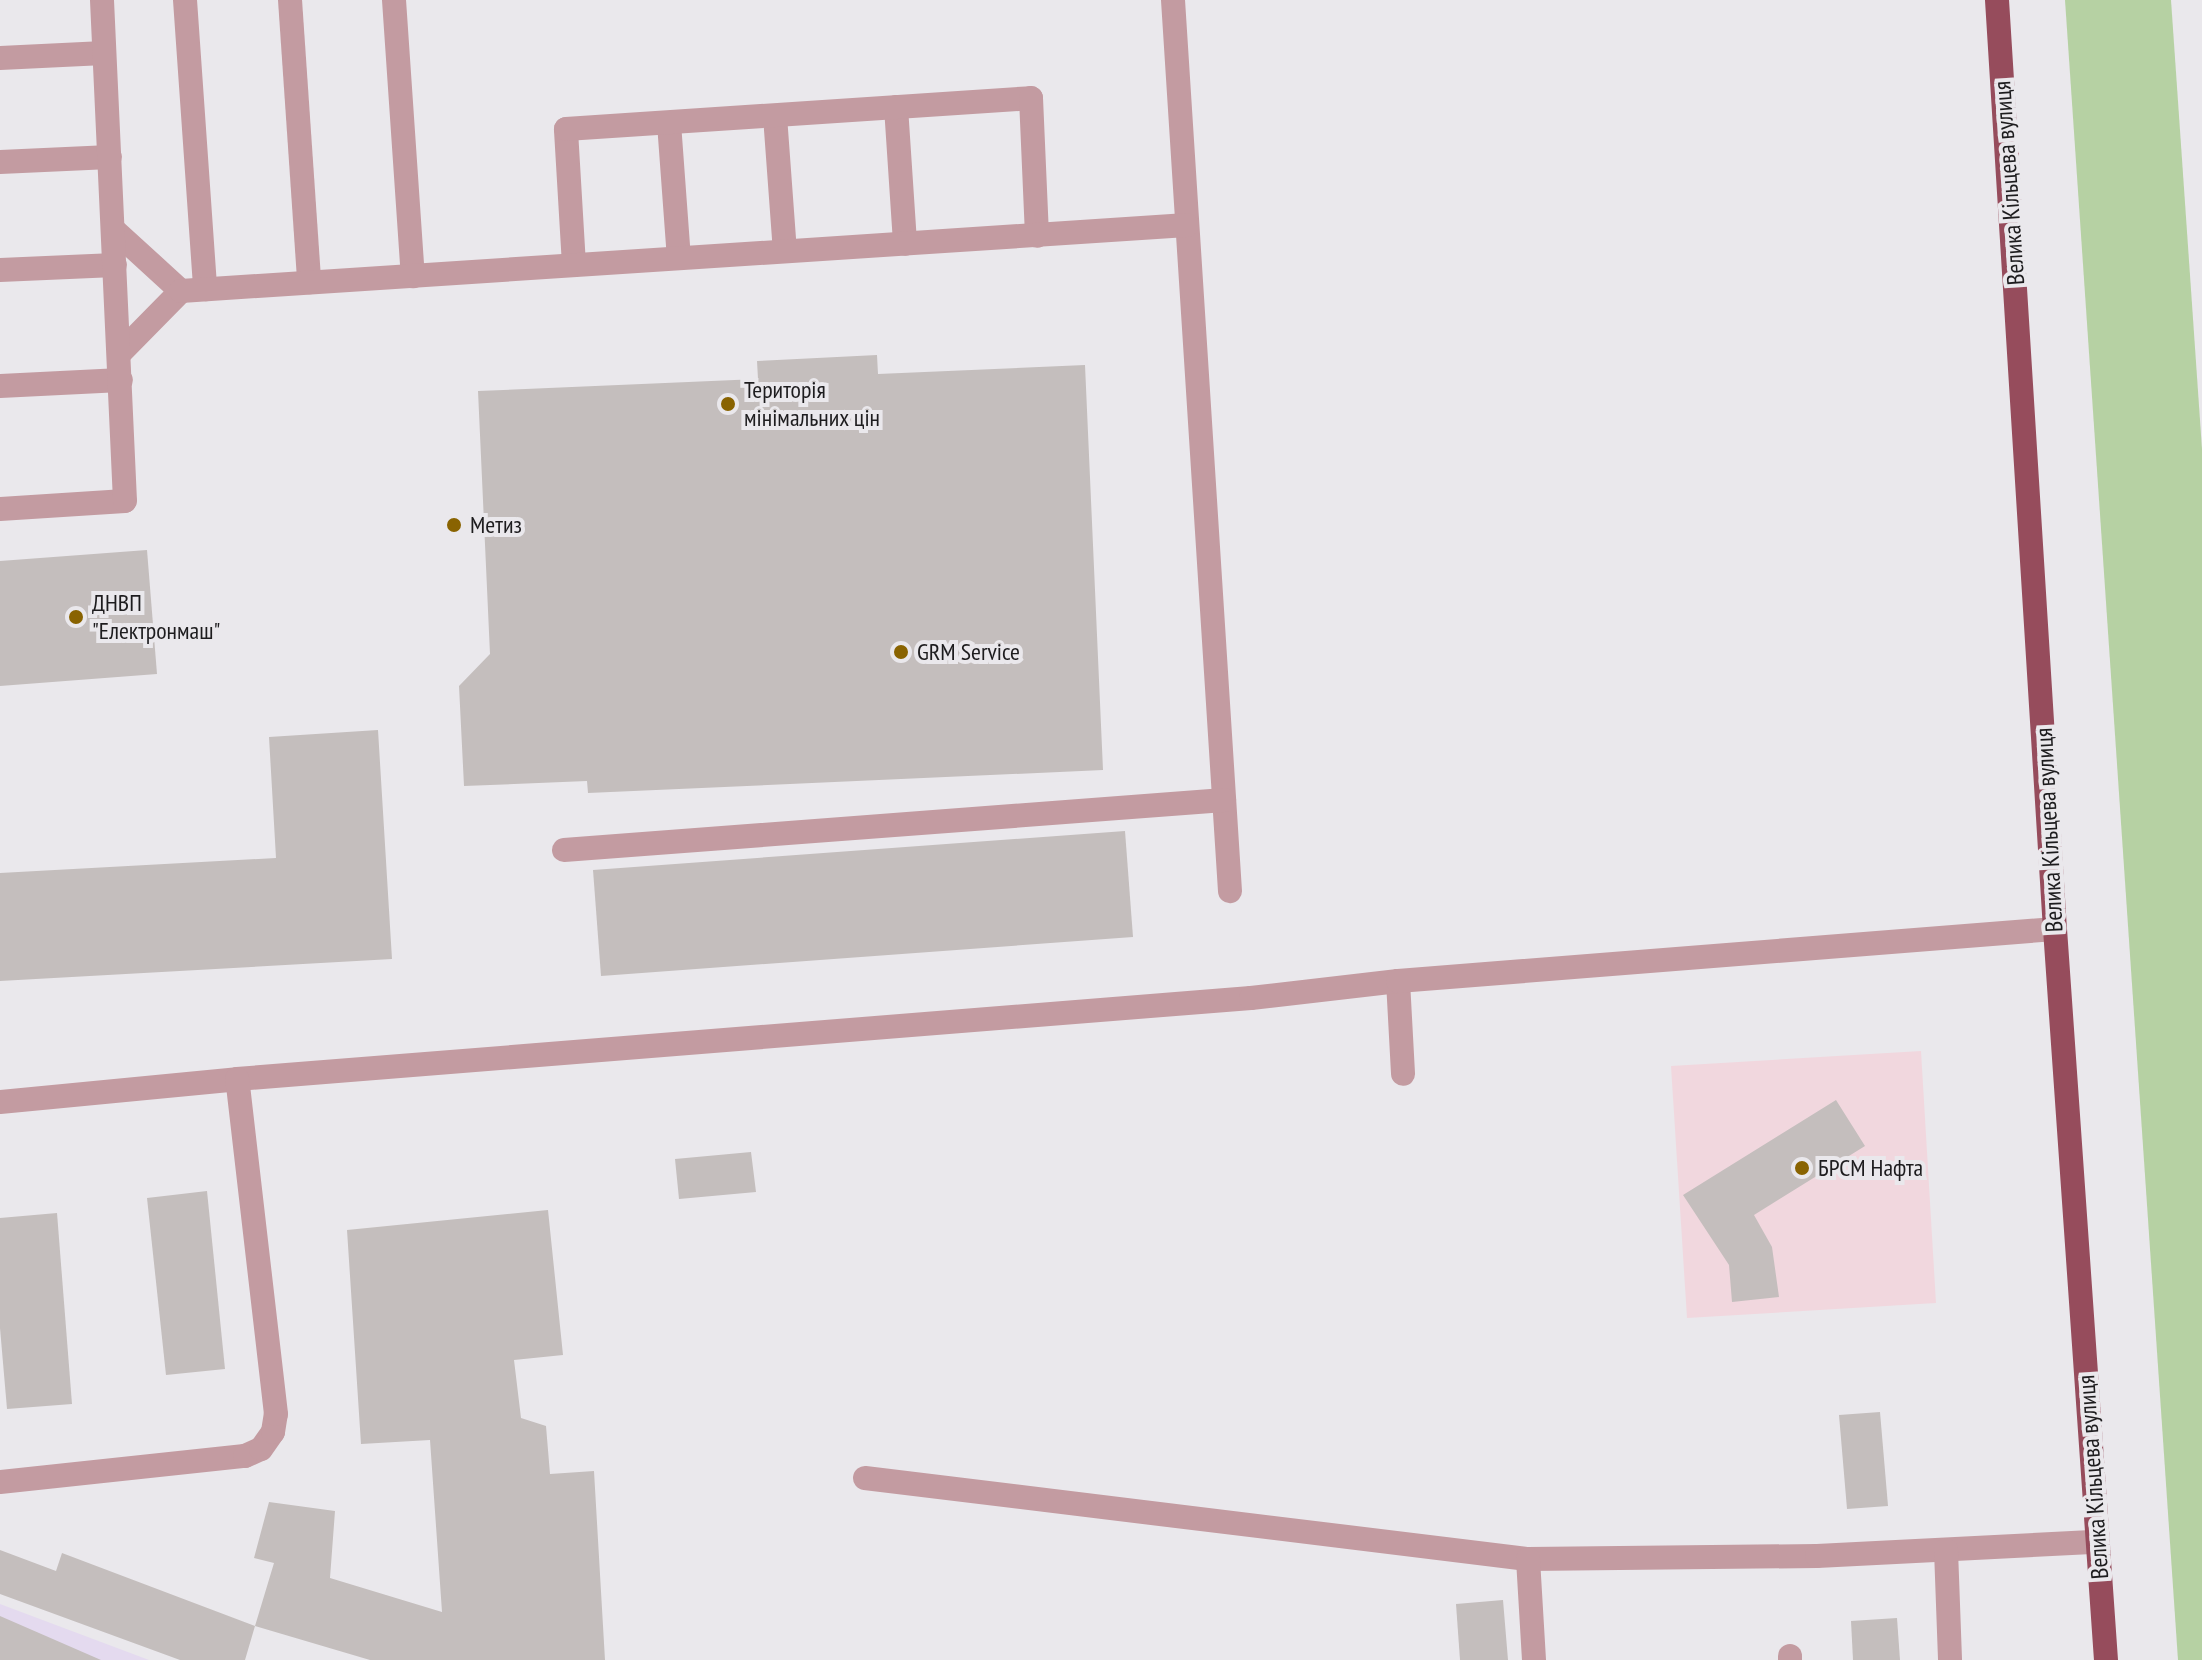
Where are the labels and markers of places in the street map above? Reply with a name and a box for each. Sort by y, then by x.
place label: Територія мінімальних цін [744,376,880,432]
marker: Територія мінімальних цін [719,395,737,413]
place label: Метиз [470,511,522,539]
marker: Метиз [445,516,463,534]
place label: ДНВП "Електронмаш" [92,589,220,645]
marker: ДНВП "Електронмаш" [67,608,85,626]
place label: GRM Service [917,638,1020,666]
marker: GRM Service [892,643,910,661]
place label: БРСМ Нафта [1818,1154,1923,1182]
marker: БРСМ Нафта [1793,1159,1811,1177]

